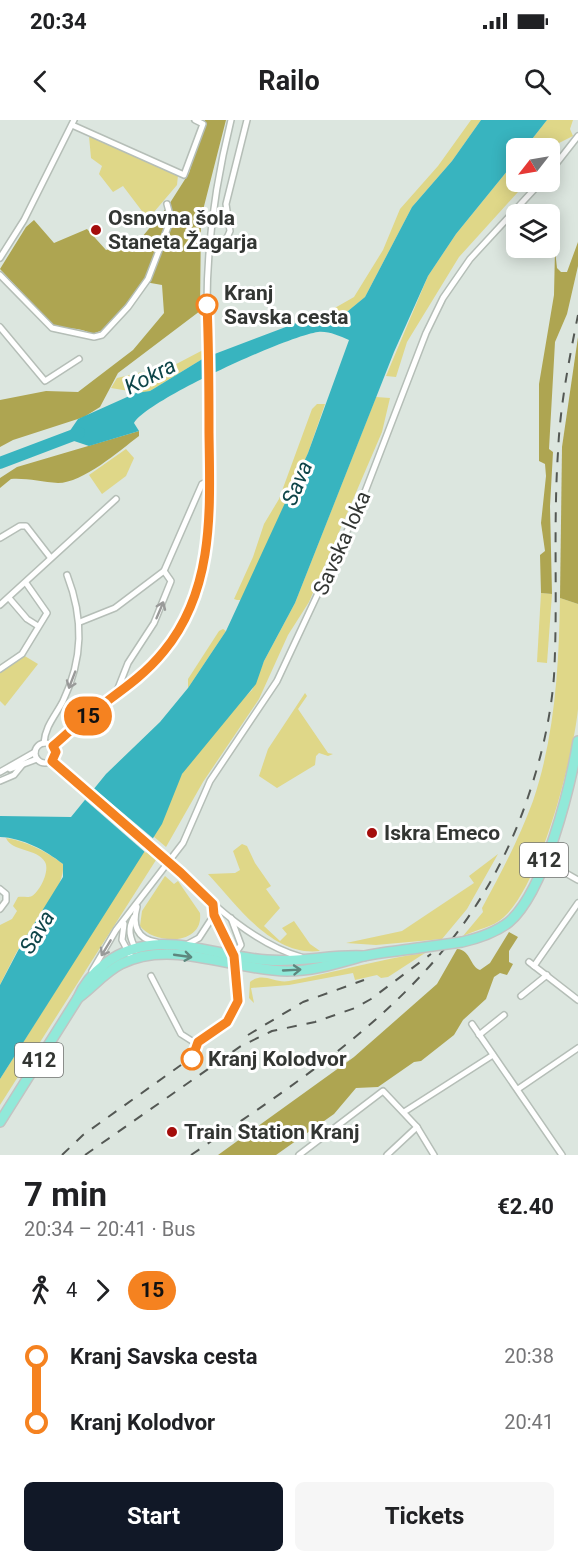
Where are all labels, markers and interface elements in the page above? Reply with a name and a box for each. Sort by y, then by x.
text: 20:34 [30,9,87,34]
icon: back [24,65,57,98]
text: Railo [258,65,320,97]
icon: search [521,65,554,98]
north arrow [506,138,560,192]
map controls [506,138,560,258]
button: layers [506,204,560,258]
place label: Osnovna šola Staneta Žagarja [108,206,258,254]
marker: Osnovna šola Staneta Žagarja [89,223,103,237]
place label: Kranj Savska cesta [224,281,349,329]
marker: Kranj Savska cesta [196,294,218,316]
water label: Kokra [120,352,180,400]
water label: Sava [277,457,317,509]
street label: Savska loka [308,487,376,599]
one-way arrow [155,601,166,619]
one-way arrow [66,670,77,689]
line badge: 15 [61,696,115,736]
text: 15 [76,704,100,728]
place label: Iskra Emeco [384,821,500,845]
marker: Iskra Emeco [365,826,379,840]
road number: 412 [520,843,568,877]
water label: Sava [14,906,60,958]
one-way arrow [99,939,111,956]
one-way arrow [173,951,192,962]
one-way arrow [281,965,301,976]
road number: 412 [15,1043,63,1077]
place label: Kranj Kolodvor [208,1047,347,1071]
marker: Kranj Kolodvor [181,1048,203,1070]
place label: Train Station Kranj [184,1120,359,1144]
marker: Train Station Kranj [165,1125,179,1139]
text: 7 min [24,1175,107,1214]
text: €2.40 [497,1194,554,1219]
text: 20:34 – 20:41 · Bus [24,1217,196,1241]
icon: walk [24,1274,57,1307]
icon: forward [86,1274,119,1307]
text: 4 [66,1278,77,1302]
text: 15 [140,1278,164,1302]
text: Kranj Savska cesta [70,1344,257,1369]
text: 20:38 [504,1344,554,1368]
text: Kranj Kolodvor [70,1410,215,1435]
text: 20:41 [504,1410,554,1434]
button: Start [24,1482,283,1551]
button: Tickets [295,1482,554,1551]

